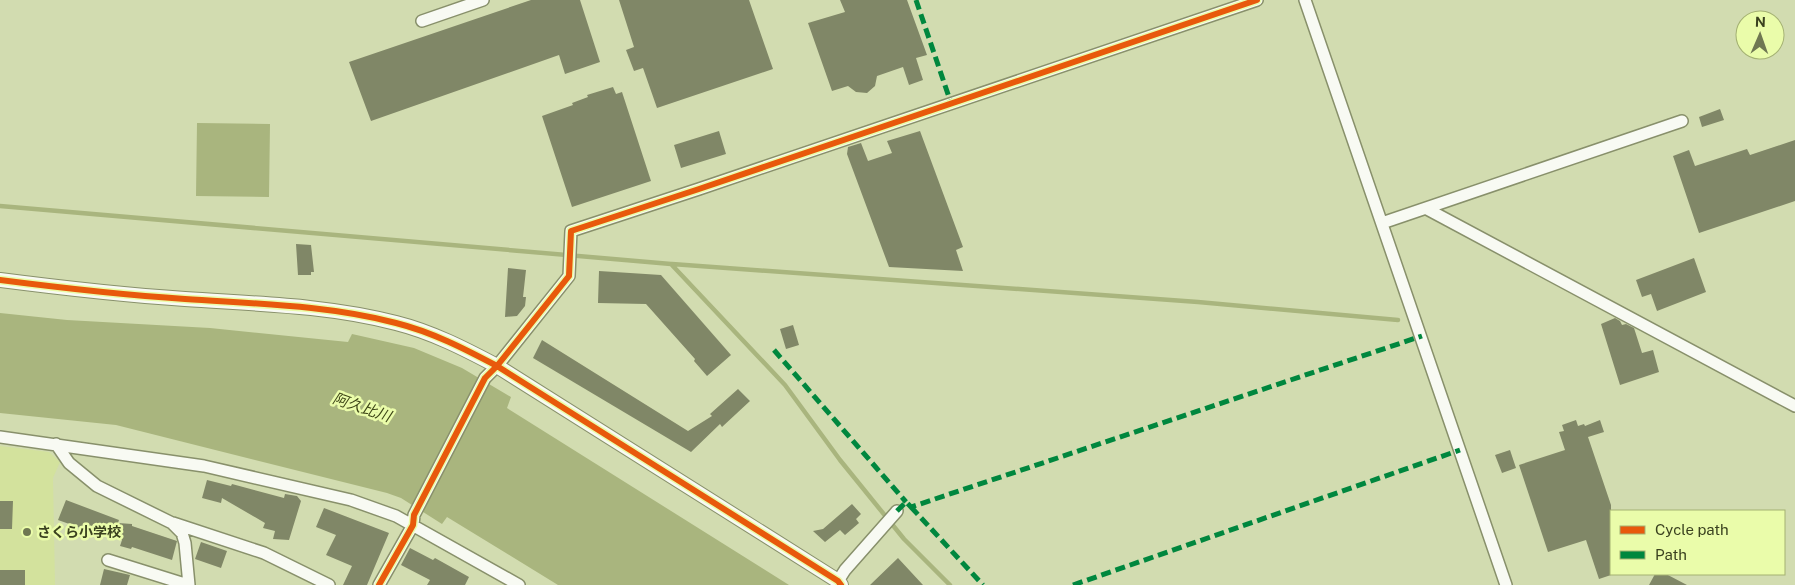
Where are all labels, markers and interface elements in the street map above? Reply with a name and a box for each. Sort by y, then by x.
north arrow [1735,10,1785,60]
text: N [1755,14,1766,30]
water label: 阿久比川 [331,389,395,425]
legend [1610,510,1785,575]
text: Cycle path [1655,521,1729,538]
place label: さくら小学校 [37,524,121,540]
marker: さくら小学校 [21,526,33,538]
text: Path [1655,546,1687,563]

